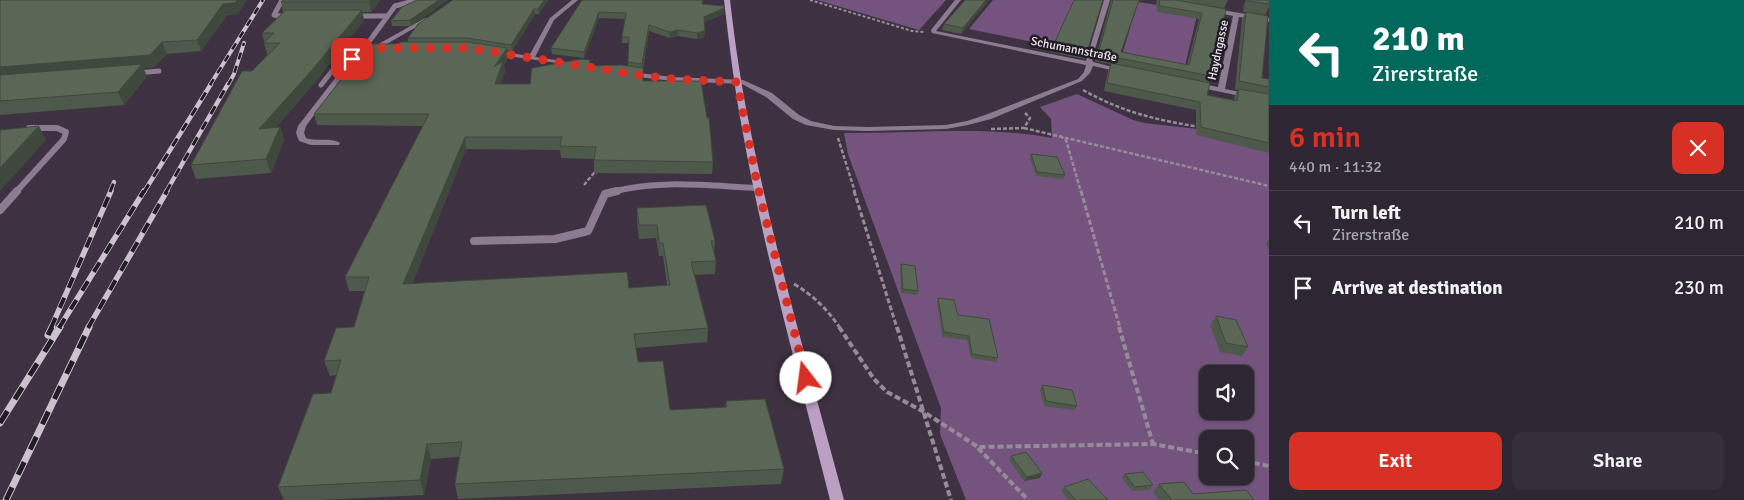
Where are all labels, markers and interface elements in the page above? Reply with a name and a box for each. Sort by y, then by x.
text: 210 m [1372,17,1465,60]
street label: Haydngasse [1205,19,1232,82]
icon: left [1289,20,1354,85]
street label: Schumannstraße [1029,34,1118,65]
pin [331,38,373,80]
icon: arrive [338,45,366,73]
text: Zirerstraße [1372,60,1478,87]
text: 6 min [1289,119,1361,156]
button: close [1672,122,1724,174]
text: 440 m · 11:32 [1289,157,1382,177]
text: Turn left [1332,201,1401,225]
icon: left [1289,209,1317,237]
text: 210 m [1674,211,1724,235]
text: Zirerstraße [1332,225,1409,245]
icon: arrive [1289,274,1317,302]
text: Arrive at destination [1332,276,1503,300]
text: 230 m [1674,276,1724,300]
position arrow [779,351,831,403]
map controls [1199,365,1254,485]
button: sound [1199,365,1254,420]
button: search [1199,430,1254,485]
button: Exit [1289,432,1502,490]
button: Share [1512,432,1724,490]

